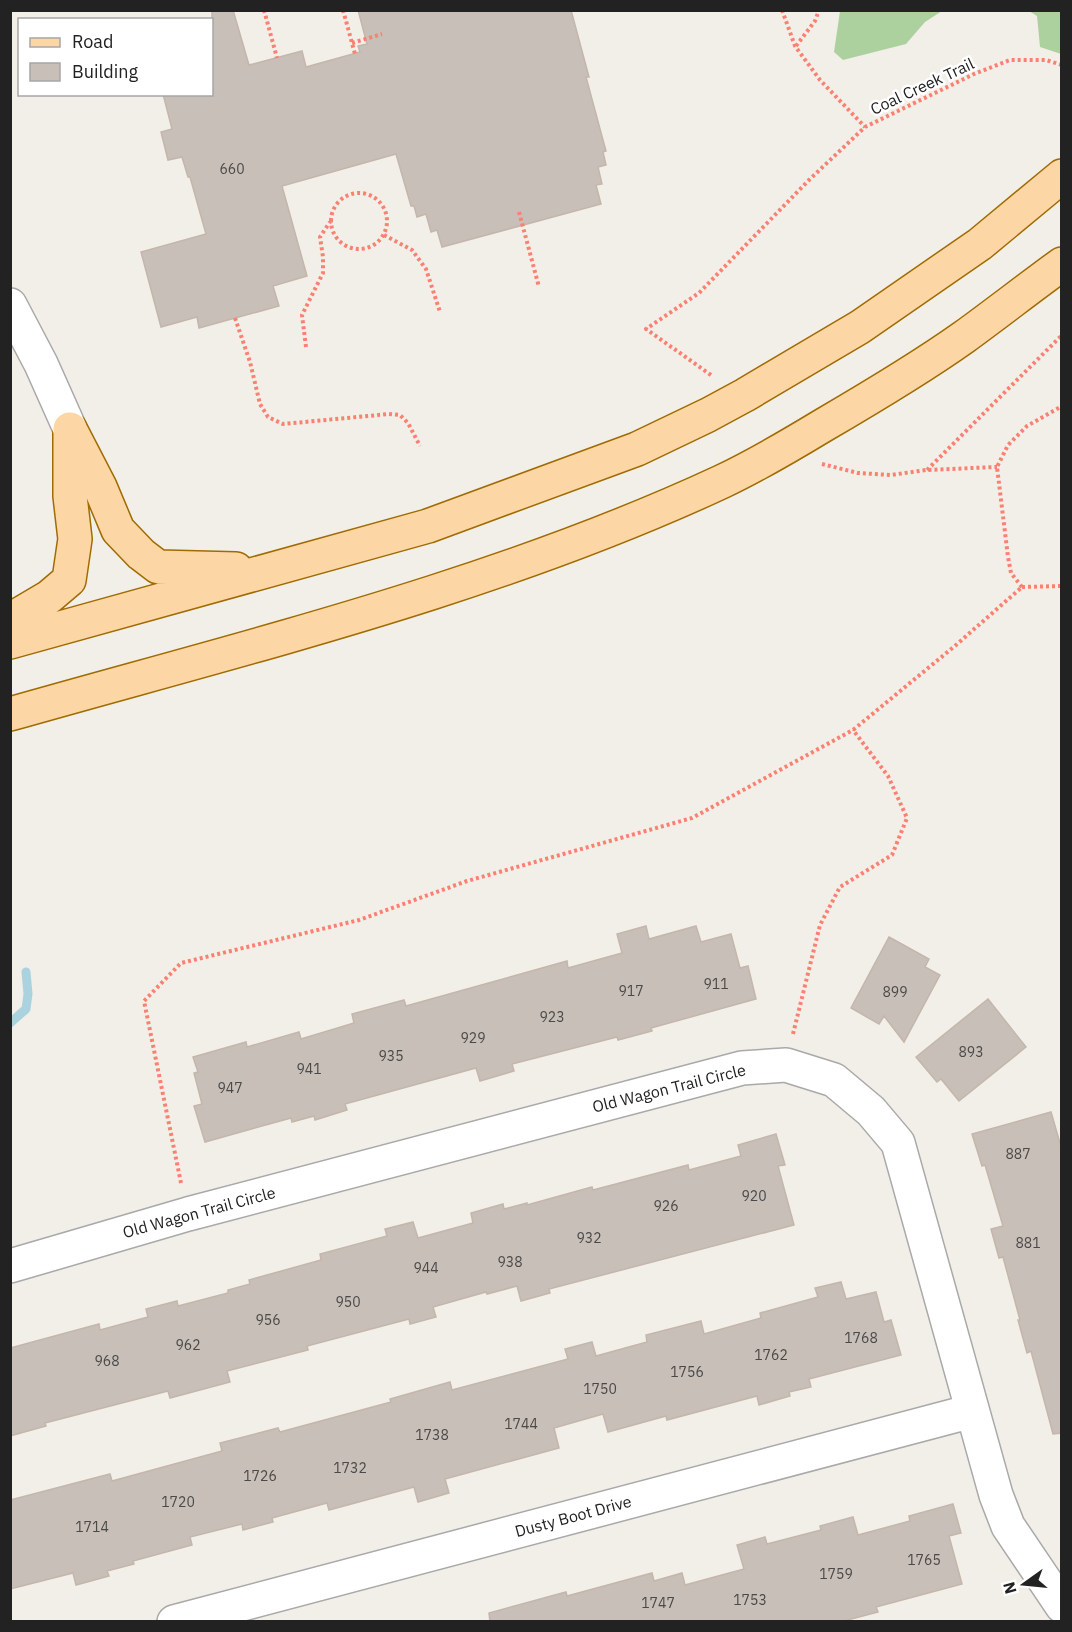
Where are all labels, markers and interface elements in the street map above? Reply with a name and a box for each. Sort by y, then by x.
legend [18,18,213,96]
text: Road [72,30,113,53]
street label: Coal Creek Trail [867,53,977,119]
text: Building [72,60,139,83]
house number: 660 [219,160,245,178]
house number: 911 [703,975,729,993]
house number: 917 [618,982,644,1000]
house number: 899 [882,983,908,1001]
house number: 923 [539,1008,565,1026]
house number: 929 [460,1029,486,1047]
house number: 893 [958,1043,984,1061]
house number: 935 [378,1047,404,1065]
street label: Old Wagon Trail Circle [590,1059,748,1117]
house number: 941 [296,1060,322,1078]
house number: 947 [217,1079,243,1097]
house number: 887 [1005,1145,1031,1163]
street label: Old Wagon Trail Circle [120,1182,278,1242]
house number: 920 [741,1187,767,1205]
house number: 926 [653,1197,679,1215]
house number: 932 [576,1229,602,1247]
house number: 881 [1015,1234,1041,1252]
house number: 938 [497,1253,523,1271]
house number: 944 [413,1259,439,1277]
house number: 950 [335,1293,361,1311]
house number: 956 [255,1311,281,1329]
house number: 1768 [844,1329,878,1347]
house number: 962 [175,1336,201,1354]
house number: 1762 [754,1346,788,1364]
house number: 968 [94,1352,120,1370]
house number: 1756 [670,1363,704,1381]
house number: 1750 [583,1380,617,1398]
house number: 1744 [504,1415,538,1433]
house number: 1738 [415,1426,449,1444]
house number: 1732 [333,1459,367,1477]
house number: 1726 [243,1467,277,1485]
street label: Dusty Boot Drive [513,1491,634,1541]
house number: 1720 [161,1493,195,1511]
house number: 1714 [75,1518,109,1536]
house number: 1765 [907,1551,941,1569]
north arrow [994,1554,1054,1614]
house number: 1759 [819,1565,853,1583]
text: N [998,1580,1021,1596]
house number: 1753 [733,1591,767,1609]
house number: 1747 [641,1594,675,1612]

